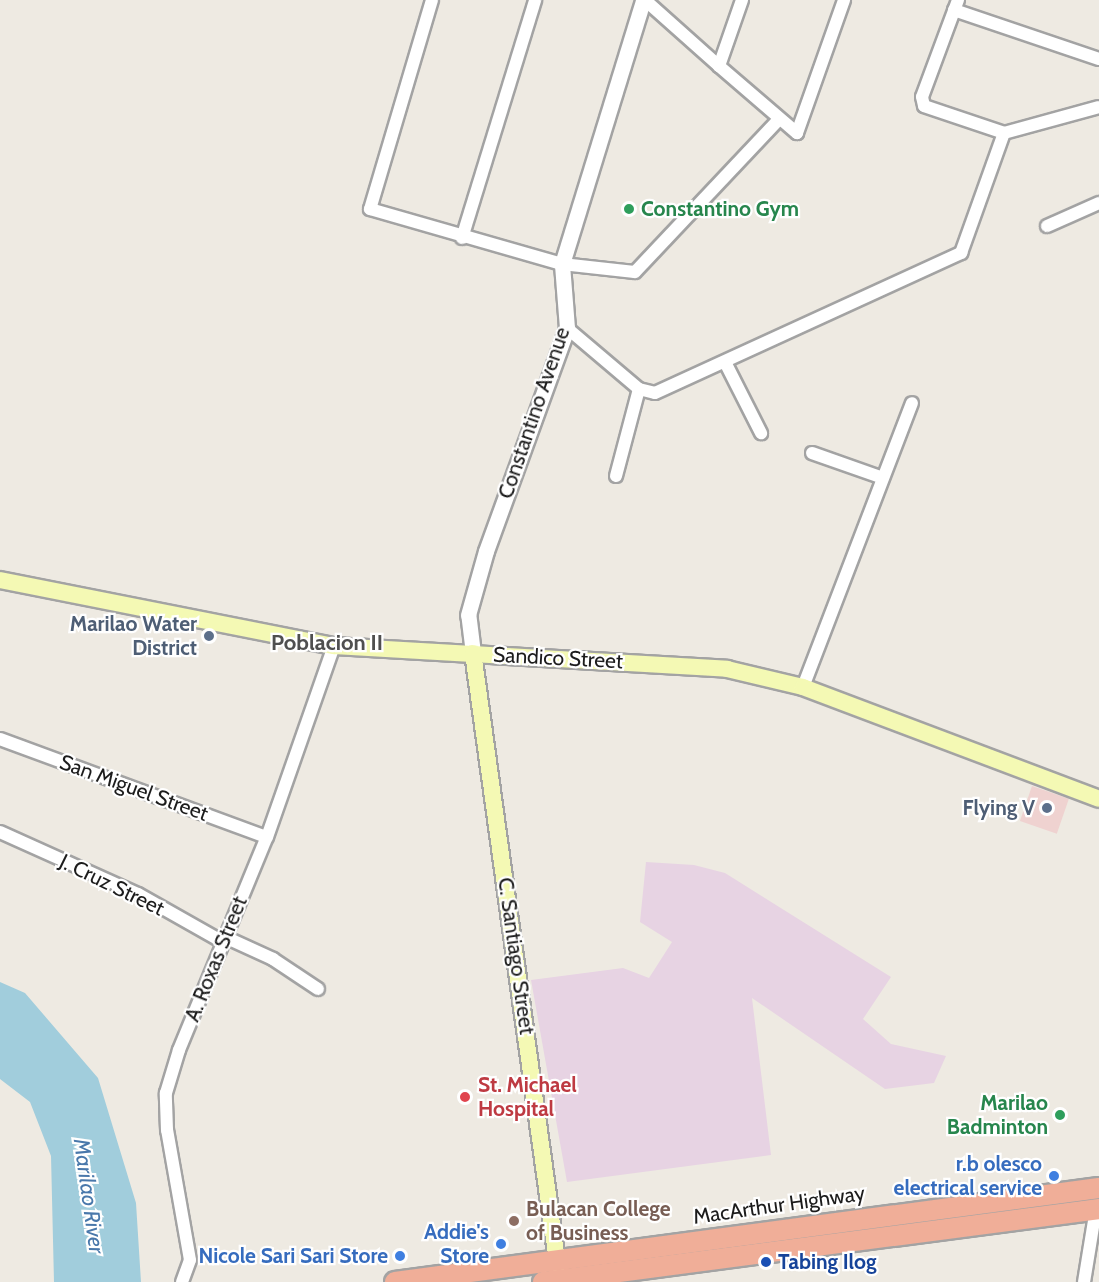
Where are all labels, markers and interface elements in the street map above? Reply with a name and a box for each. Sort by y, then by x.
place label: Constantino Gym [641,196,799,222]
marker: Constantino Gym [622,202,636,216]
street label: Constantino Avenue [493,324,575,502]
place label: Marilao Water District [70,611,197,661]
marker: Marilao Water District [202,629,216,643]
district label: Poblacion II [271,630,383,656]
street label: Sandico Street [493,642,623,674]
street label: San Miguel Street [56,749,212,827]
place label: Flying V [963,795,1035,821]
marker: Flying V [1040,801,1054,815]
street label: J. Cruz Street [55,849,169,921]
street label: C. Santiago Street [493,876,539,1036]
street label: A. Roxas Street [179,893,253,1025]
place label: St. Michael Hospital [478,1072,577,1122]
marker: St. Michael Hospital [456,1088,474,1106]
place label: Marilao Badminton [947,1090,1048,1140]
marker: Marilao Badminton [1053,1108,1067,1122]
water label: Marilao River [68,1137,110,1255]
place label: r.b olesco electrical service [894,1151,1042,1201]
marker: r.b olesco electrical service [1047,1169,1061,1183]
street label: MacArthur Highway [692,1180,866,1230]
place label: Bulacan College of Business [526,1196,670,1246]
marker: Bulacan College of Business [507,1214,521,1228]
place label: Addie's Store [424,1219,489,1269]
marker: Addie's Store [494,1237,508,1251]
place label: Nicole Sari Sari Store [199,1243,388,1269]
marker: Nicole Sari Sari Store [393,1249,407,1263]
place label: Tabing Ilog [778,1249,876,1275]
marker: Tabing Ilog [759,1255,773,1269]

